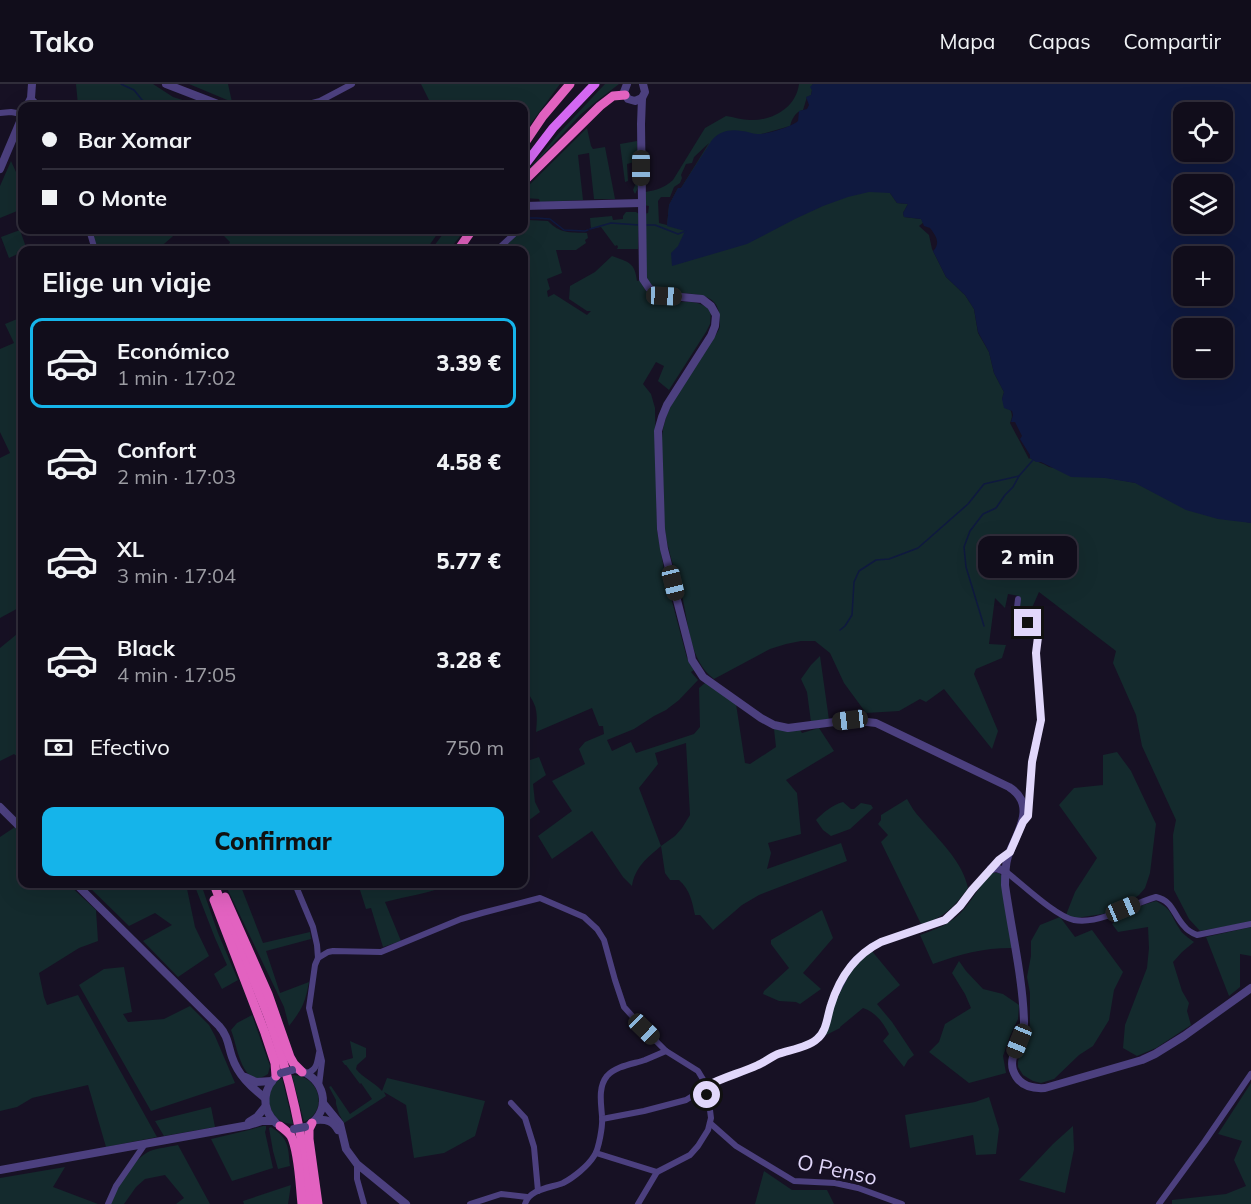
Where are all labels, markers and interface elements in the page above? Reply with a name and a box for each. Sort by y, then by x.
text: Tako [30,24,94,59]
text: Mapa [940,28,995,54]
text: Capas [1028,28,1091,54]
text: Compartir [1124,28,1221,54]
map controls [1173,102,1233,378]
button: locate [1173,102,1233,162]
text: Bar Xomar [78,126,191,154]
car [632,150,650,186]
button: layers [1173,174,1233,234]
text: O Monte [78,184,167,212]
button: + [1173,246,1233,306]
text: Elige un viaje [42,265,211,299]
car [646,286,682,306]
button: − [1173,318,1233,378]
icon: car [45,336,99,390]
text: Económico [117,337,230,365]
text: 3.39 € [436,349,501,377]
text: 1 min · 17:02 [117,365,236,390]
icon: car [45,435,99,489]
text: Confort [117,436,196,464]
text: 4.58 € [436,448,501,476]
text: 2 min · 17:03 [117,464,236,489]
icon: car [45,534,99,588]
text: XL [117,535,144,563]
callout: 2 min [978,536,1078,578]
text: 2 min [1001,544,1054,569]
text: 5.77 € [436,547,501,575]
text: 3 min · 17:04 [117,563,236,588]
car [660,563,686,603]
route end [1014,609,1041,636]
icon: car [45,633,99,687]
text: Black [117,634,175,662]
text: 3.28 € [436,646,501,674]
text: 4 min · 17:05 [117,662,236,687]
car [831,709,869,731]
icon: cash [42,731,75,764]
text: Efectivo [90,733,170,761]
text: 750 m [445,735,504,760]
button: Confirmar [42,807,504,876]
car [1103,894,1143,924]
car [625,1010,663,1048]
car [1004,1021,1034,1061]
route start [693,1081,720,1108]
street label: O Penso [795,1148,880,1190]

